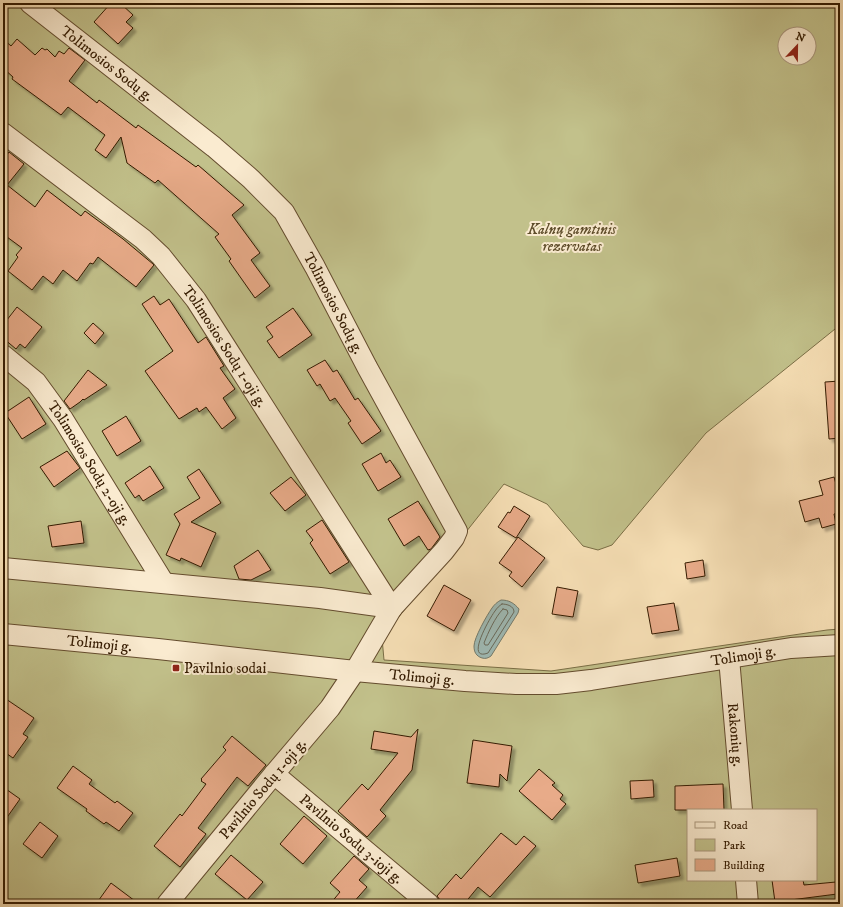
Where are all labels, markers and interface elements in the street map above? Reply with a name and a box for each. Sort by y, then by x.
street label: Tolimosios Sodų g. [57,21,157,106]
north arrow [777,26,817,66]
text: N [794,29,807,46]
park label: Kalnų gamtinis rezervatas [527,220,617,256]
street label: Tolimosios Sodų g. [299,249,368,357]
street label: Tolimosios Sodų 1-oji g. [178,281,271,411]
street label: Tolimosios Sodų 2-oji g. [43,397,136,529]
street label: Tolimoji g. [66,631,133,656]
street label: Tolimoji g. [710,641,777,670]
place label: Pavilnio sodai [184,659,266,678]
marker: Pavilnio sodai [171,663,181,673]
street label: Tolimoji g. [388,665,455,689]
street label: Rakonių g. [723,702,748,767]
street label: Pavilnio Sodų 1-oji g. [215,735,311,843]
street label: Pavilnio Sodų 3-ioji g. [296,790,407,888]
legend [687,809,817,881]
text: Road [723,818,748,833]
text: Park [723,838,745,853]
text: Building [723,858,764,873]

